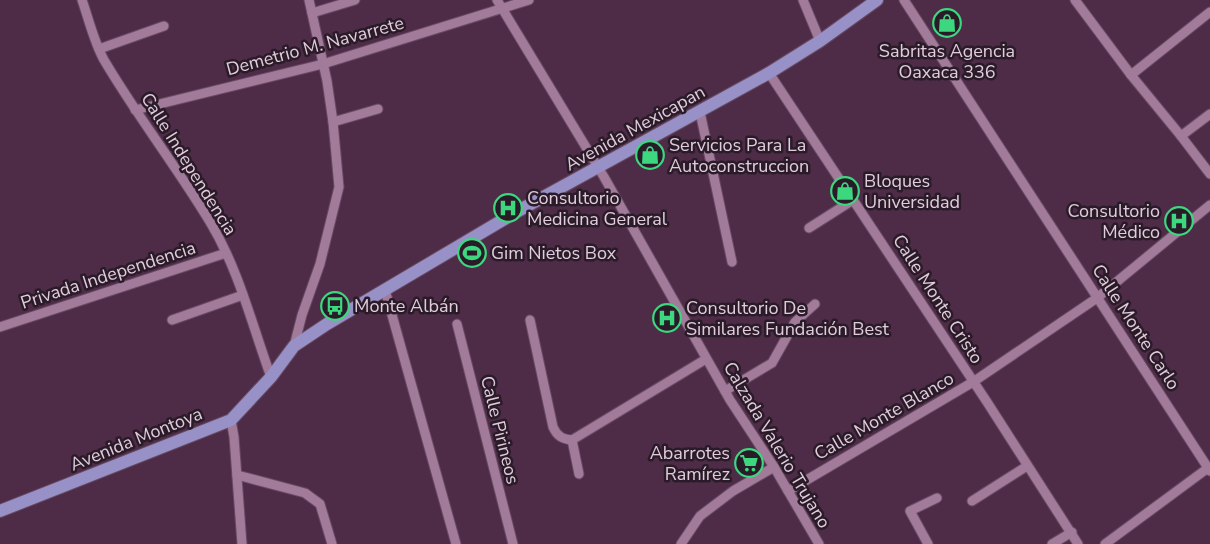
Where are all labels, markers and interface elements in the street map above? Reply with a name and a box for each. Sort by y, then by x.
shop icon: Sabritas Agencia Oaxaca 336 [932,8,962,38]
street label: Demetrio M. Navarrete [223,11,407,81]
place label: Sabritas Agencia Oaxaca 336 [879,39,1015,84]
street label: Avenida Mexicapan [561,79,709,177]
street label: Calle Independencia [135,88,243,240]
place label: Servicios Para La Autoconstruccion [669,133,809,178]
shop icon: Servicios Para La Autoconstruccion [635,140,665,170]
place label: Bloques Universidad [864,169,960,214]
shop icon: Bloques Universidad [830,176,860,206]
place label: Consultorio Medicina General [527,186,668,231]
hospital icon: Consultorio Medicina General [493,193,523,223]
place label: Consultorio Médico [1068,199,1160,244]
hospital icon: Consultorio Médico [1164,206,1194,236]
street label: Calle Monte Cristo [887,230,989,368]
street label: Privada Independencia [17,235,199,315]
sports icon: Gim Nietos Box [457,238,487,268]
place label: Gim Nietos Box [491,241,617,265]
street label: Calle Monte Carlo [1086,260,1186,394]
bus stop icon: Monte Albán [320,291,350,321]
place label: Monte Albán [354,294,459,318]
place label: Consultorio De Similares Fundación Best [686,296,890,341]
hospital icon: Consultorio De Similares Fundación Best [652,303,682,333]
street label: Calzada Valerio Trujano [718,357,836,533]
street label: Calle Monte Blanco [810,366,958,466]
street label: Calle Pirineos [475,373,525,487]
street label: Avenida Montoya [66,402,206,476]
place label: Abarrotes Ramírez [650,441,730,486]
supermarket icon: Abarrotes Ramírez [734,448,764,478]

